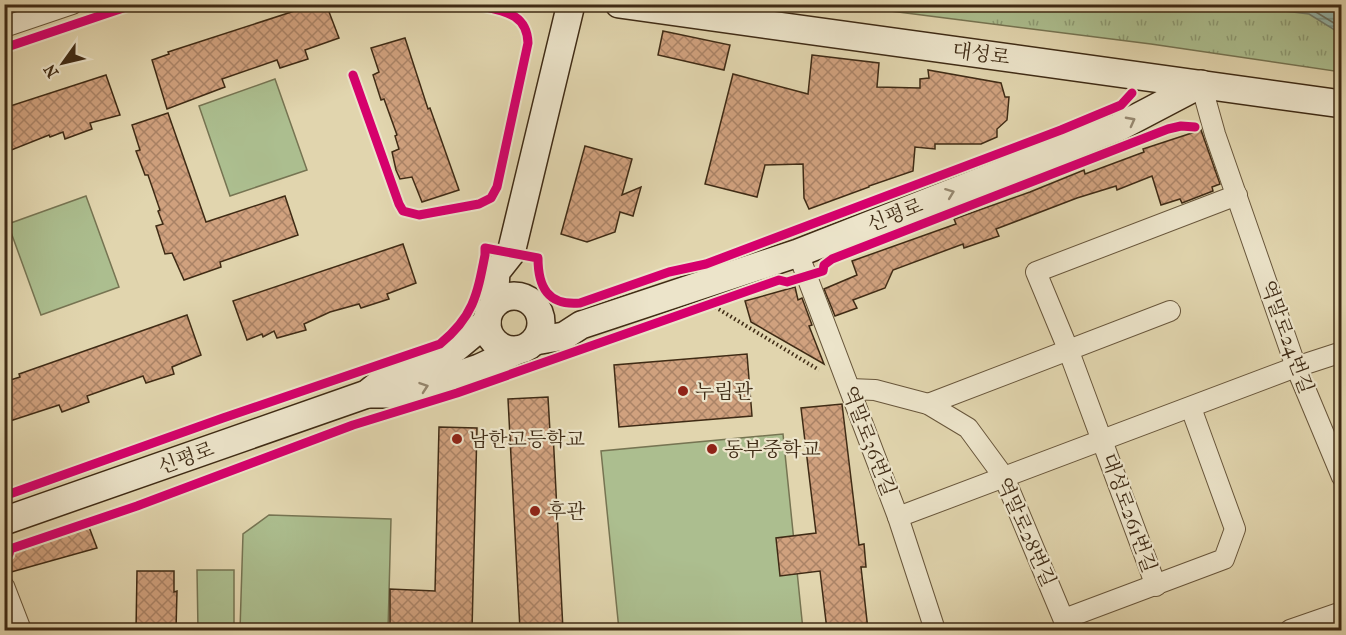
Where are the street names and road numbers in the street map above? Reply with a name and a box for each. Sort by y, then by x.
street label: 대성로 [951,39,1011,69]
street label: 신평로 [864,194,926,236]
street label: 역말로24번길 [1256,277,1318,397]
street label: 역말로36번길 [838,383,900,499]
street label: 신평로 [155,437,217,479]
street label: 대성로261번길 [1097,450,1161,576]
street label: 역말로28번길 [992,474,1060,590]

